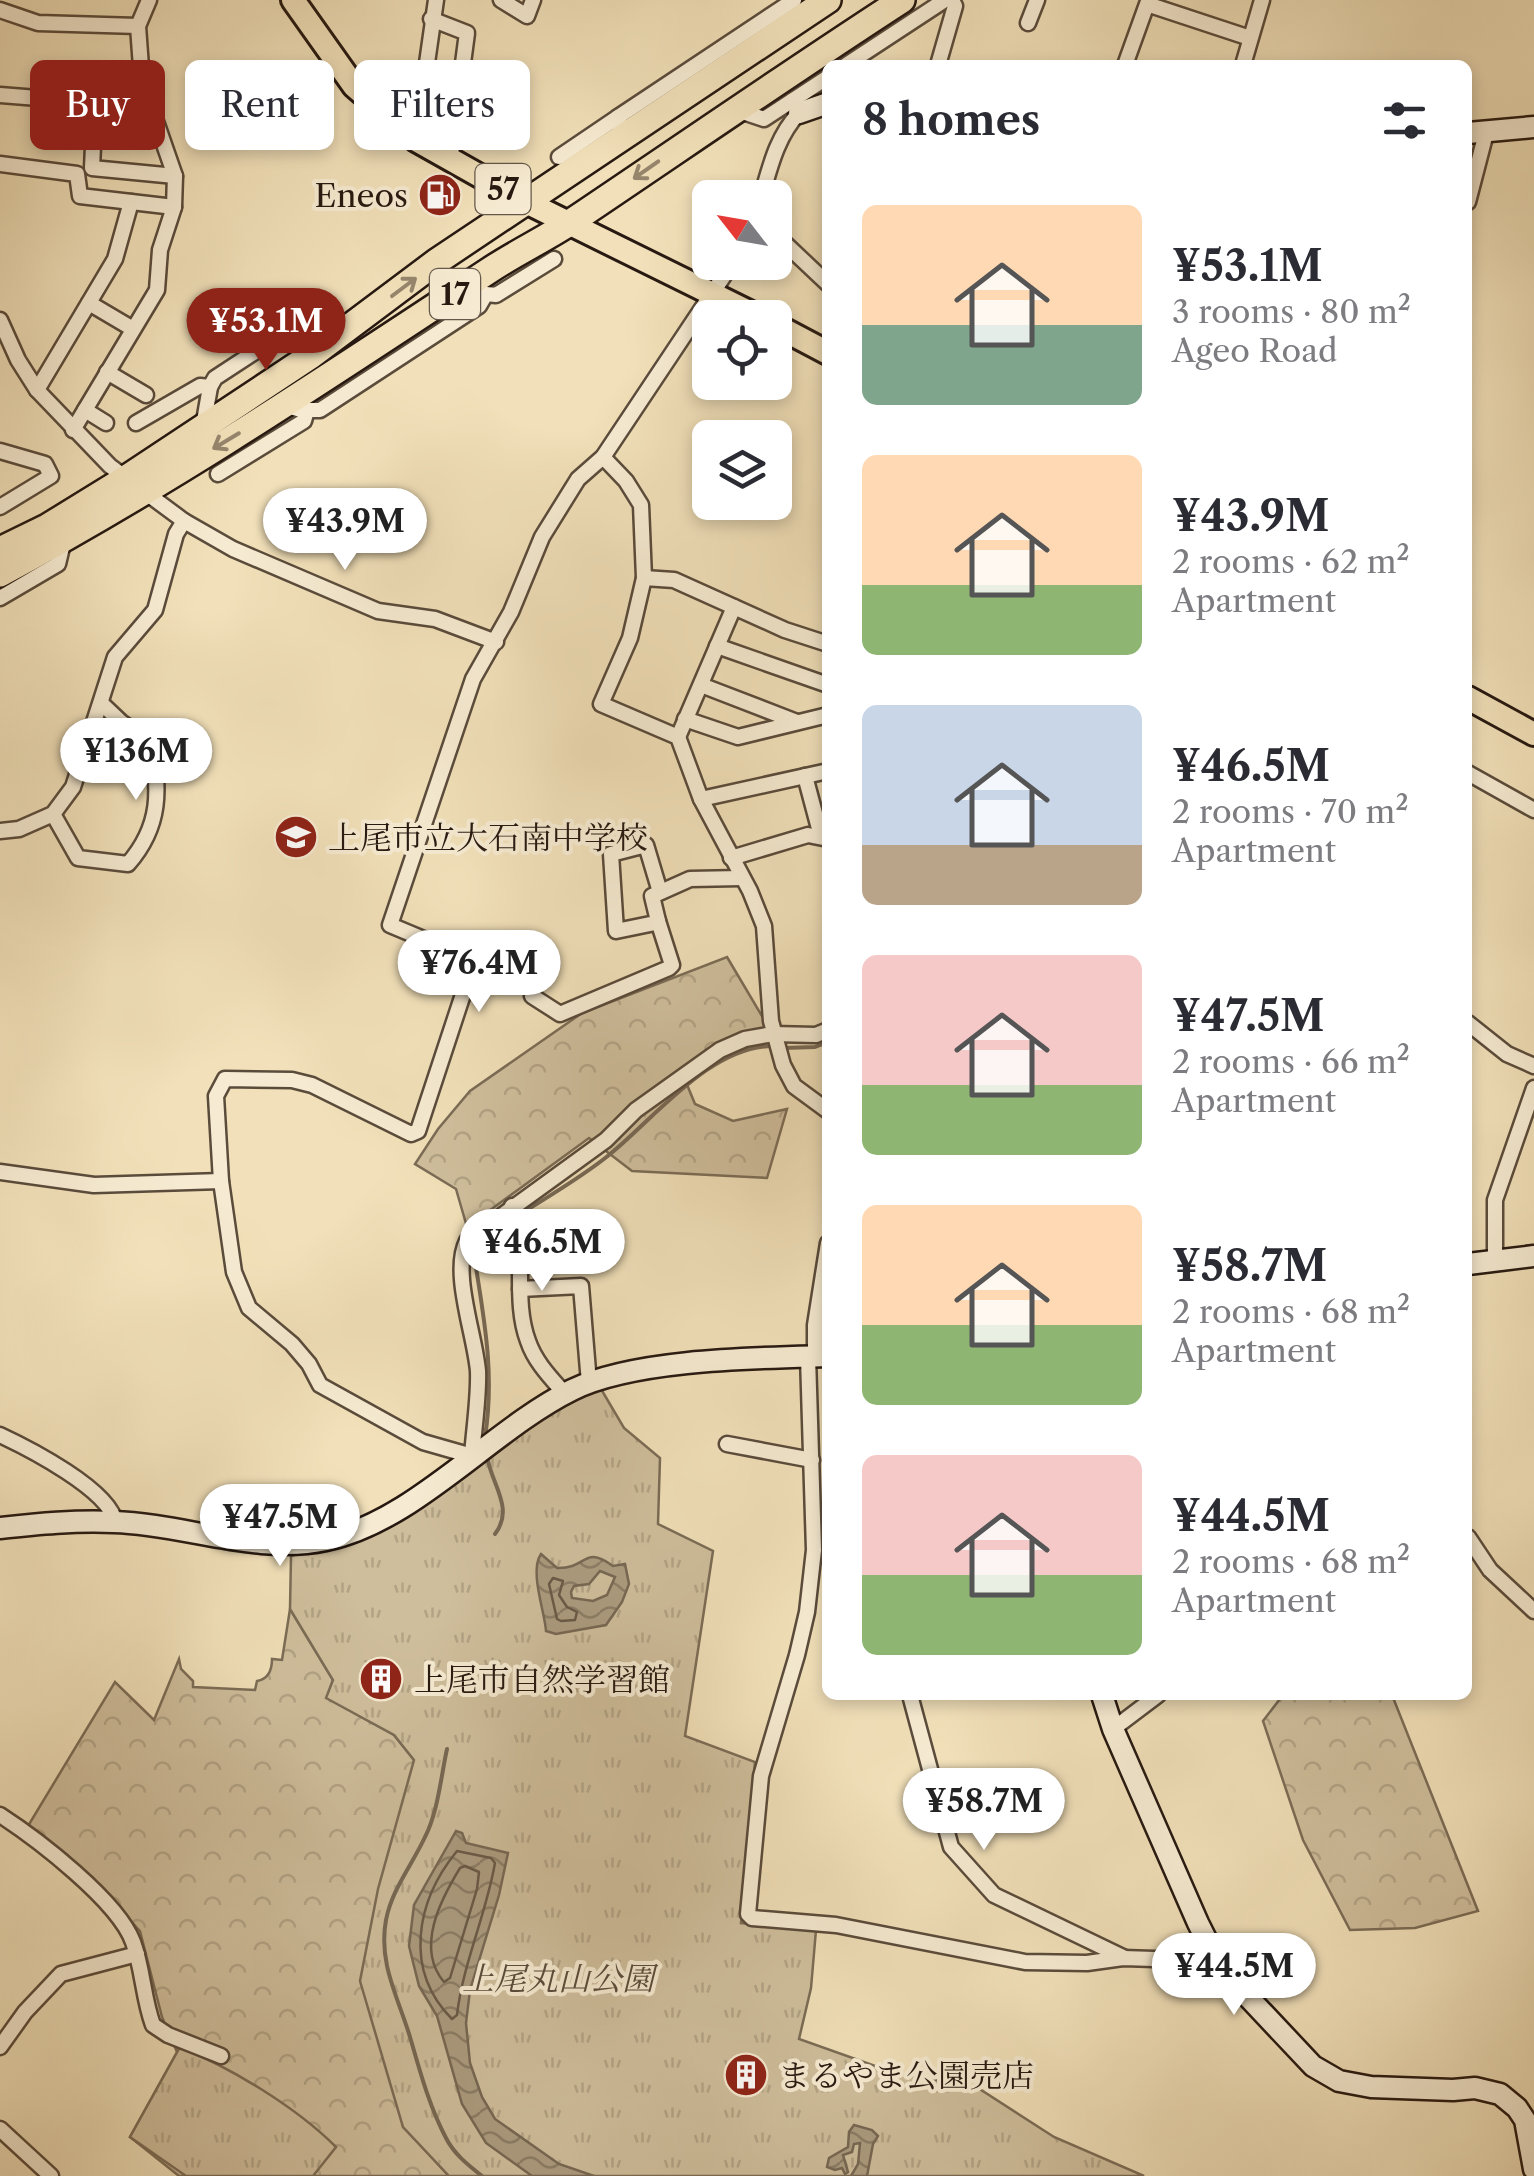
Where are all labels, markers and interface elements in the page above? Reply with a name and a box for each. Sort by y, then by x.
chip: Buy [30,60,165,150]
chip: Rent [185,60,334,150]
chip: Filters [354,60,530,150]
icon: filters [1377,93,1432,148]
text: 8 homes [862,94,1040,146]
one-way arrow [632,159,660,180]
road number: 57 [476,164,530,214]
fuel station icon: Eneos [417,172,463,218]
place label: Eneos [314,176,408,215]
north arrow [692,180,792,280]
map controls [692,180,792,520]
text: ¥53.1M [1172,240,1323,292]
icon: home [942,245,1062,365]
road number: 17 [430,269,480,319]
one-way arrow [390,276,416,298]
pin: ¥53.1M [185,288,347,373]
text: 3 rooms · 80 m² [1172,292,1411,331]
button: locate [692,300,792,400]
text: ¥53.1M [209,301,323,340]
text: Ageo Road [1172,331,1338,370]
button: layers [692,420,792,520]
one-way arrow [212,431,241,451]
pin: ¥43.9M [264,488,426,573]
text: ¥43.9M [1172,490,1330,542]
icon: home [942,495,1062,615]
text: ¥43.9M [285,501,405,540]
text: 2 rooms · 62 m² [1172,542,1410,581]
text: Apartment [1172,581,1336,620]
pin: ¥136M [66,718,206,803]
text: ¥136M [82,731,190,770]
text: ¥46.5M [1172,740,1330,792]
icon: home [942,745,1062,865]
text: 2 rooms · 70 m² [1172,792,1408,831]
school or university icon: 上尾市立大石南中学校 [273,814,319,860]
place label: 上尾市立大石南中学校 [328,818,648,857]
text: Apartment [1172,831,1336,870]
pin: ¥76.4M [398,930,560,1015]
text: ¥76.4M [420,943,538,982]
text: ¥47.5M [1172,990,1325,1042]
icon: home [942,995,1062,1115]
text: 2 rooms · 66 m² [1172,1042,1410,1081]
text: Apartment [1172,1081,1336,1120]
pin: ¥46.5M [461,1209,623,1294]
text: ¥46.5M [482,1222,602,1261]
text: ¥58.7M [1172,1240,1327,1292]
icon: home [942,1245,1062,1365]
text: 2 rooms · 68 m² [1172,1292,1410,1331]
text: Apartment [1172,1331,1336,1370]
pin: ¥47.5M [199,1484,361,1569]
text: ¥44.5M [1172,1490,1330,1542]
icon: home [942,1495,1062,1615]
text: ¥47.5M [222,1497,338,1536]
text: 2 rooms · 68 m² [1172,1542,1410,1581]
text: Apartment [1172,1581,1336,1620]
building icon: 上尾市自然学習館 [358,1656,404,1702]
place label: 上尾市自然学習館 [414,1660,670,1699]
pin: ¥58.7M [903,1768,1065,1853]
text: ¥58.7M [925,1781,1043,1820]
pin: ¥44.5M [1153,1933,1315,2018]
text: ¥44.5M [1174,1946,1294,1985]
park label: 上尾丸山公園 [462,1959,659,1998]
building icon: まるやま公園売店 [723,2052,769,2098]
place label: まるやま公園売店 [778,2056,1034,2095]

